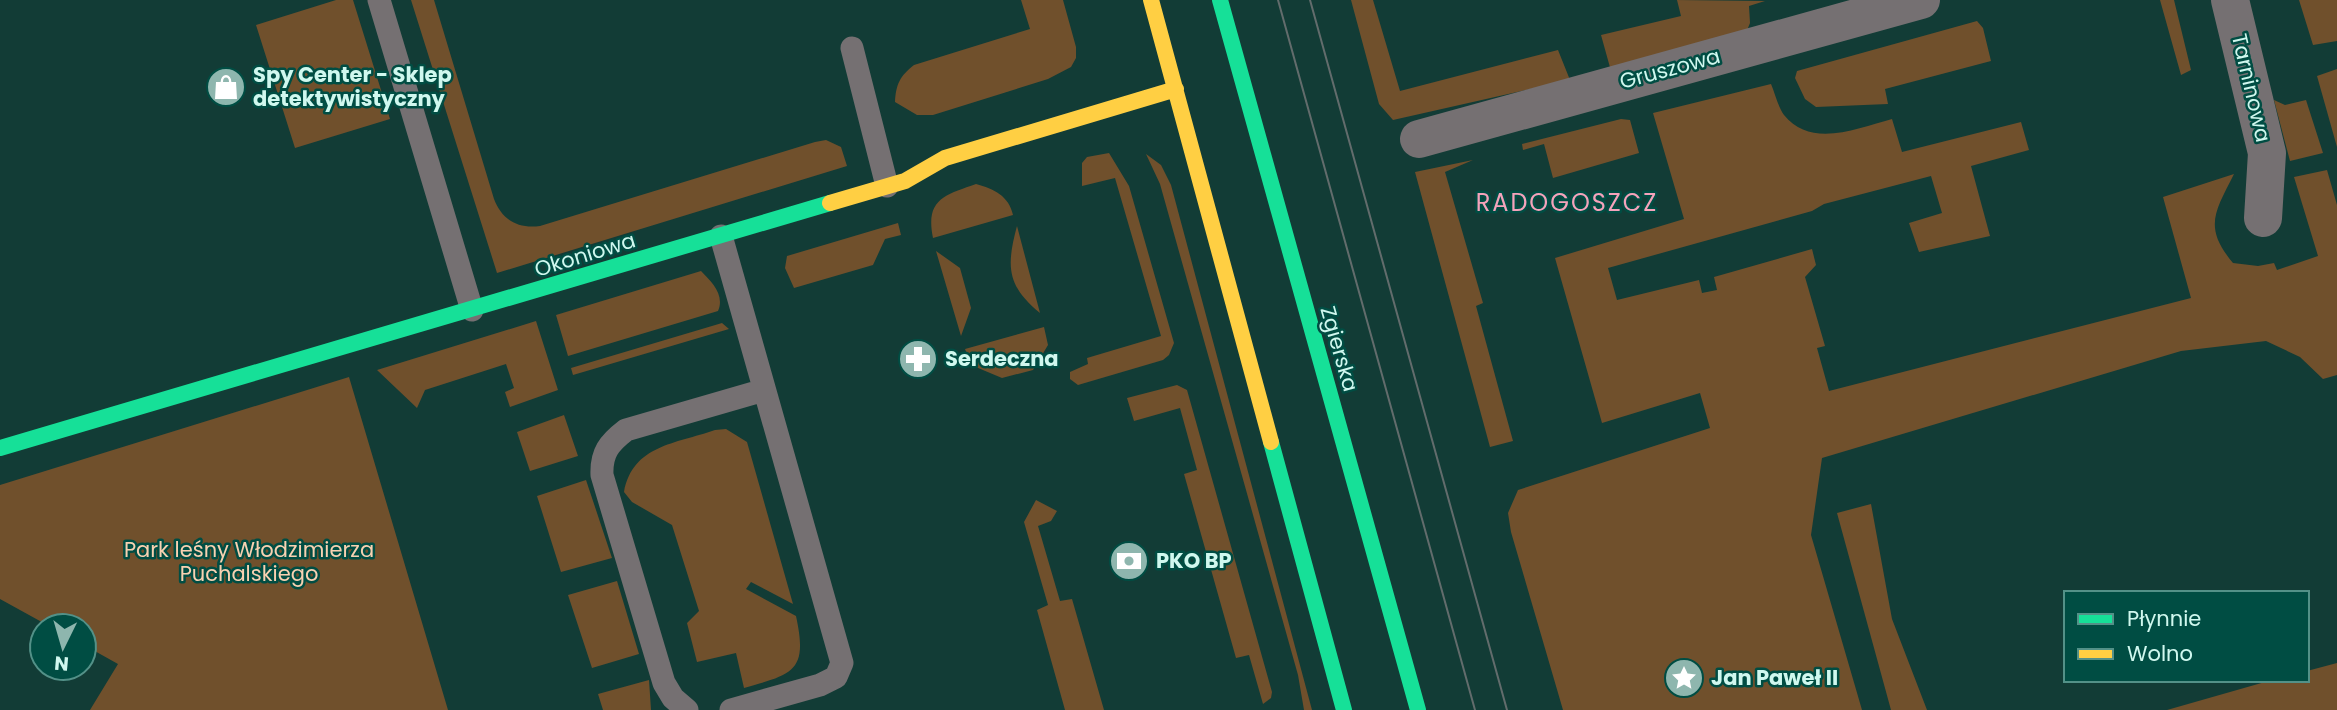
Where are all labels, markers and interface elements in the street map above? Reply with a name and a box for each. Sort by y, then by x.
street label: Tarninowa [2225,31,2278,145]
street label: Gruszowa [1616,41,1723,96]
place label: Spy Center - Sklep detektywistyczny [253,60,452,113]
shop icon: Spy Center - Sklep detektywistyczny [205,66,247,108]
district label: RADOGOSZCZ [1476,186,1658,219]
street label: Okoniowa [531,225,639,284]
street label: Zgierska [1313,303,1365,395]
pharmacy icon: Serdeczna [897,338,939,380]
place label: Serdeczna [945,344,1059,373]
park label: Park leśny Włodzimierza Puchalskiego [124,535,374,588]
bank icon: PKO BP [1108,540,1150,582]
place label: PKO BP [1156,546,1232,575]
legend [2064,591,2309,682]
text: Płynnie [2127,604,2201,633]
north arrow [28,612,98,682]
text: Wolno [2127,639,2193,668]
text: N [53,649,70,678]
place icon: Jan Paweł II [1663,657,1705,699]
place label: Jan Paweł II [1711,663,1838,692]

